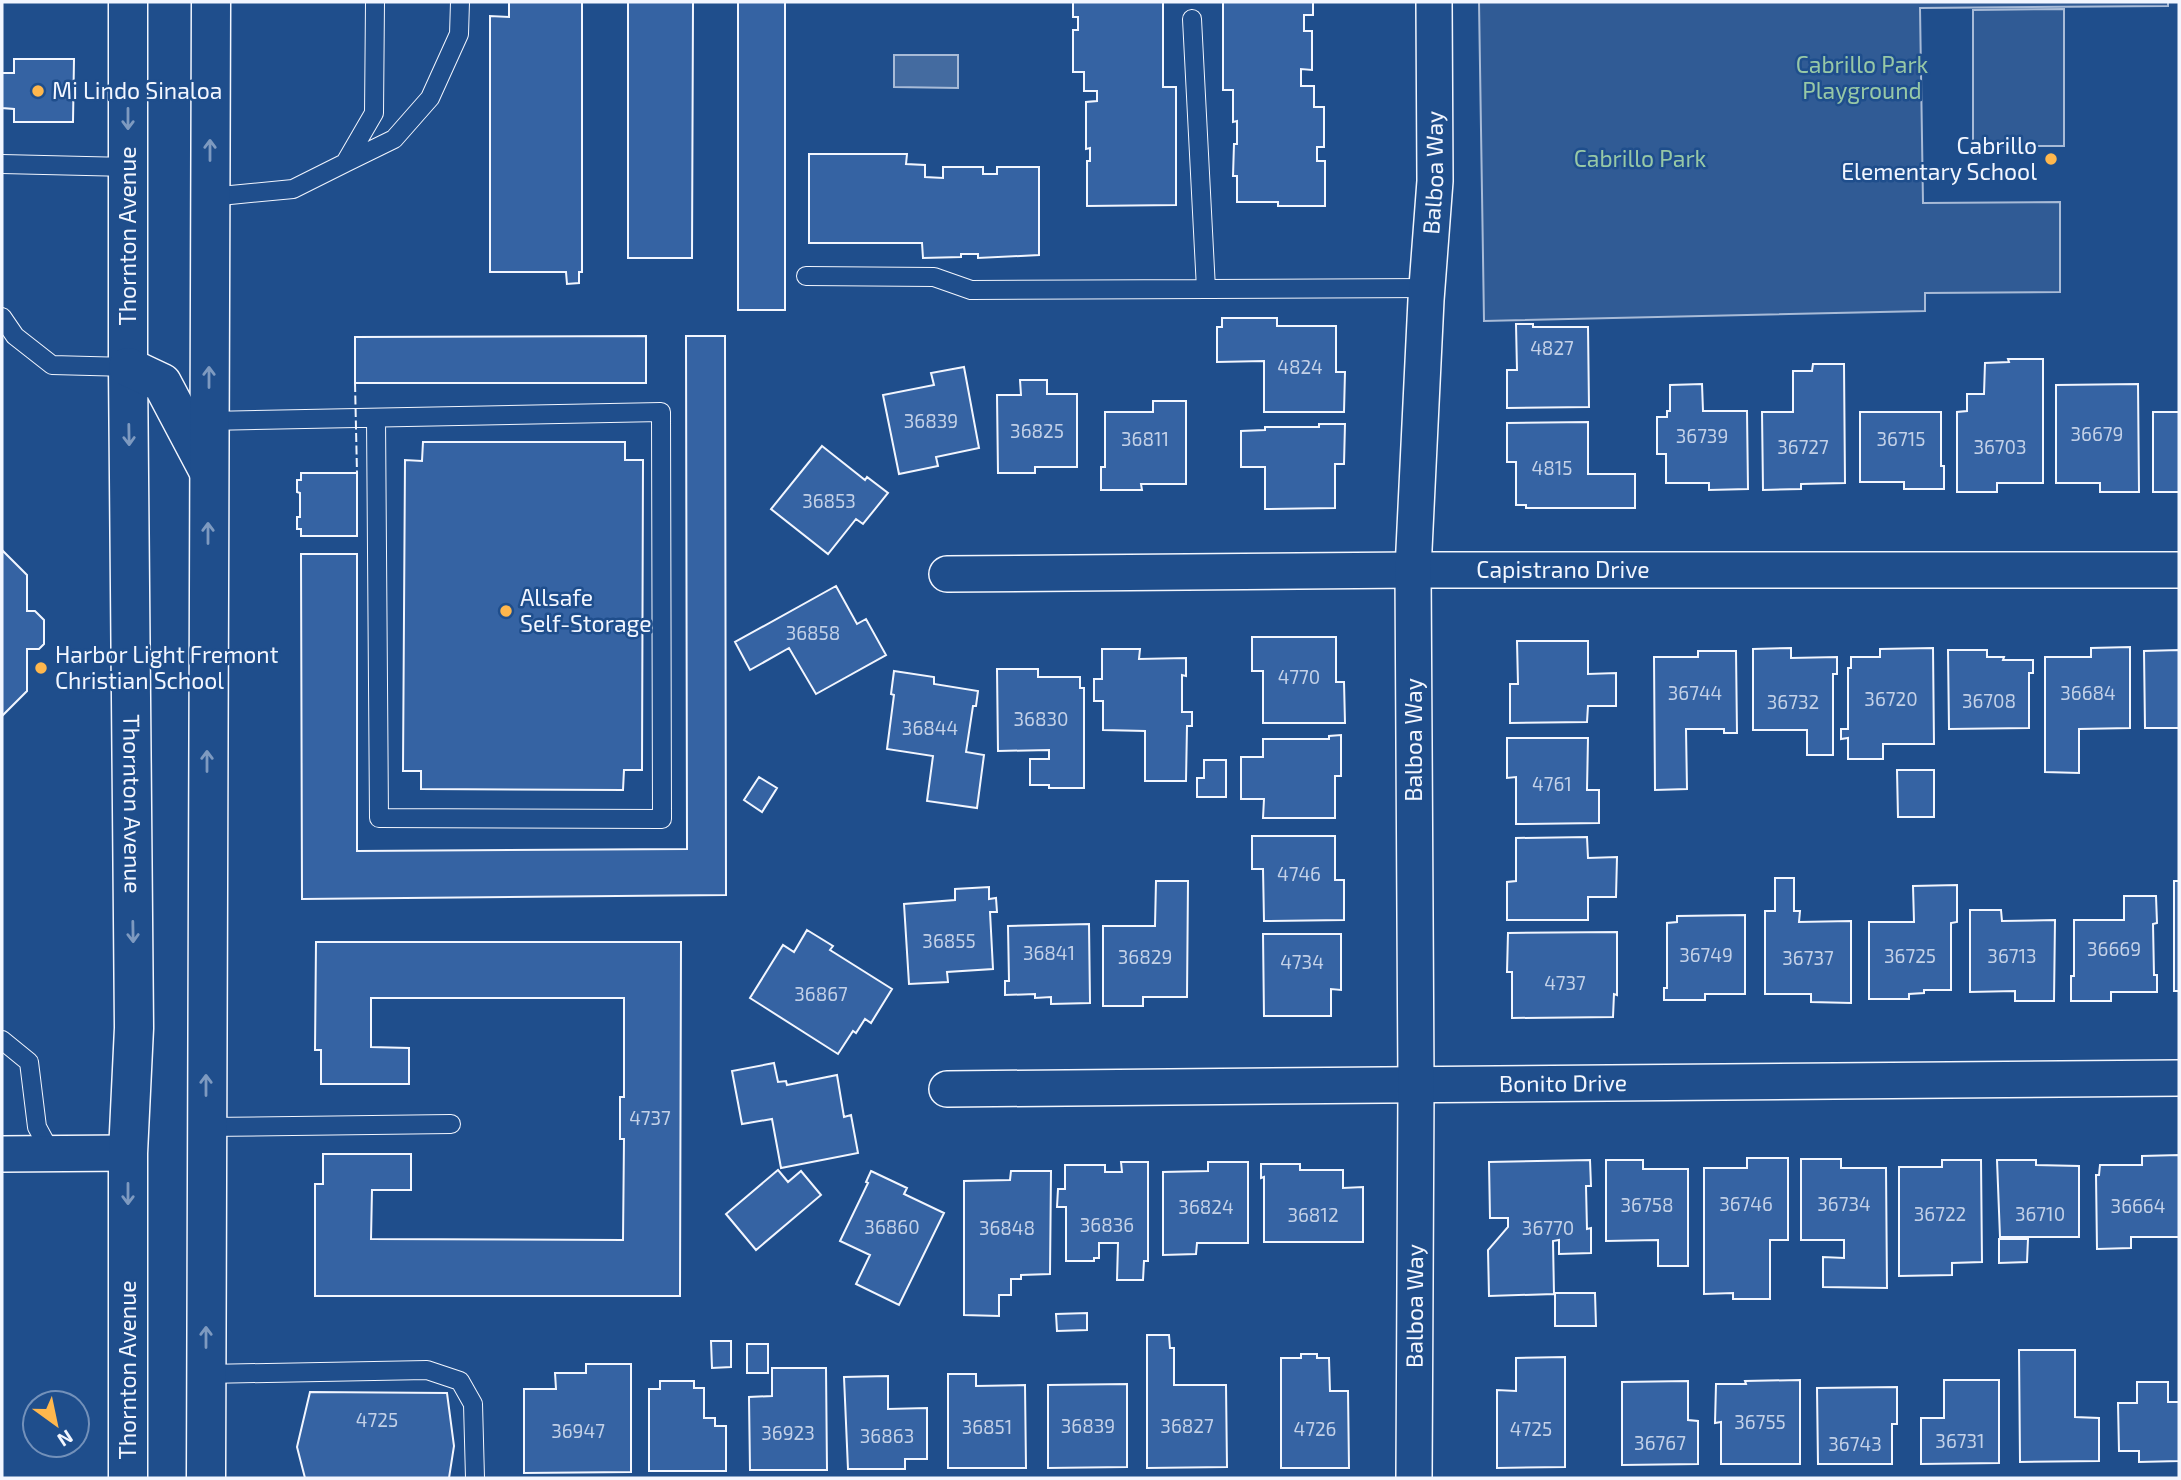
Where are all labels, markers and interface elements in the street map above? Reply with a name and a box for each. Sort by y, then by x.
park label: Cabrillo Park Playground [1796,50,1929,104]
place label: Mi Lindo Sinaloa [52,76,222,104]
marker: Mi Lindo Sinaloa [30,83,46,99]
one-way arrow [121,107,135,130]
street label: Balboa Way [1416,111,1448,235]
place label: Cabrillo Elementary School [1841,131,2037,185]
one-way arrow [203,139,217,162]
park label: Cabrillo Park [1574,144,1707,172]
street label: Thornton Avenue [113,146,141,326]
marker: Cabrillo Elementary School [2043,151,2059,167]
house number: 4827 [1530,336,1574,359]
house number: 4824 [1277,355,1323,378]
one-way arrow [202,366,216,389]
house number: 36839 [904,409,958,432]
house number: 36825 [1010,419,1064,442]
house number: 36679 [2071,422,2123,445]
one-way arrow [122,423,136,446]
house number: 36739 [1676,424,1728,447]
house number: 36811 [1121,427,1169,450]
house number: 36715 [1877,427,1925,450]
house number: 36727 [1777,435,1829,458]
house number: 36703 [1973,435,2027,458]
house number: 4815 [1532,456,1572,479]
house number: 36853 [802,489,856,512]
one-way arrow [201,522,215,545]
street label: Capistrano Drive [1476,555,1650,583]
place label: Allsafe Self-Storage [520,583,652,637]
marker: Allsafe Self-Storage [498,603,514,619]
house number: 36858 [786,621,840,644]
place label: Harbor Light Fremont Christian School [55,640,279,694]
marker: Harbor Light Fremont Christian School [33,660,49,676]
house number: 4770 [1278,665,1320,688]
street label: Balboa Way [1399,678,1427,802]
house number: 36744 [1668,681,1722,704]
house number: 36684 [2060,681,2116,704]
house number: 36720 [1864,687,1918,710]
house number: 36708 [1962,689,2016,712]
house number: 36732 [1767,690,1819,713]
house number: 36830 [1014,707,1069,730]
street label: Thornton Avenue [118,714,148,894]
house number: 36844 [902,716,958,739]
one-way arrow [200,750,214,773]
house number: 4761 [1532,772,1572,795]
house number: 4746 [1277,862,1321,885]
one-way arrow [126,920,140,943]
house number: 36855 [922,929,976,952]
house number: 36669 [2087,937,2141,960]
house number: 36841 [1023,941,1075,964]
house number: 36749 [1679,943,1733,966]
house number: 36725 [1884,944,1936,967]
house number: 36713 [1987,944,2037,967]
house number: 36829 [1118,945,1172,968]
house number: 36737 [1782,946,1834,969]
house number: 4734 [1280,950,1324,973]
house number: 4737 [1544,971,1586,994]
house number: 36867 [794,982,848,1005]
street label: Bonito Drive [1499,1068,1627,1097]
one-way arrow [199,1073,213,1096]
house number: 4737 [629,1106,671,1129]
one-way arrow [121,1182,135,1205]
house number: 36746 [1719,1192,1773,1215]
house number: 36734 [1817,1192,1871,1215]
house number: 36758 [1621,1193,1673,1216]
house number: 36664 [2111,1194,2165,1217]
house number: 36824 [1178,1195,1234,1218]
house number: 36722 [1914,1202,1966,1225]
house number: 36710 [2015,1202,2065,1225]
house number: 36812 [1287,1203,1339,1226]
house number: 36836 [1080,1213,1134,1236]
house number: 36860 [864,1215,920,1238]
house number: 36848 [979,1216,1035,1239]
house number: 36770 [1522,1216,1574,1239]
street label: Balboa Way [1400,1244,1428,1368]
street label: Thornton Avenue [113,1280,141,1460]
one-way arrow [199,1325,213,1348]
north arrow [21,1389,91,1459]
house number: 4725 [356,1408,398,1431]
house number: 36755 [1734,1410,1786,1433]
house number: 36839 [1061,1414,1115,1437]
house number: 36827 [1160,1414,1214,1437]
house number: 36851 [962,1415,1012,1438]
house number: 4726 [1294,1417,1336,1440]
house number: 4725 [1510,1417,1552,1440]
house number: 36947 [551,1419,605,1442]
house number: 36923 [761,1421,815,1444]
house number: 36863 [860,1424,914,1447]
text: N [54,1425,78,1452]
house number: 36731 [1935,1429,1985,1452]
house number: 36767 [1634,1431,1686,1454]
house number: 36743 [1828,1432,1882,1455]

